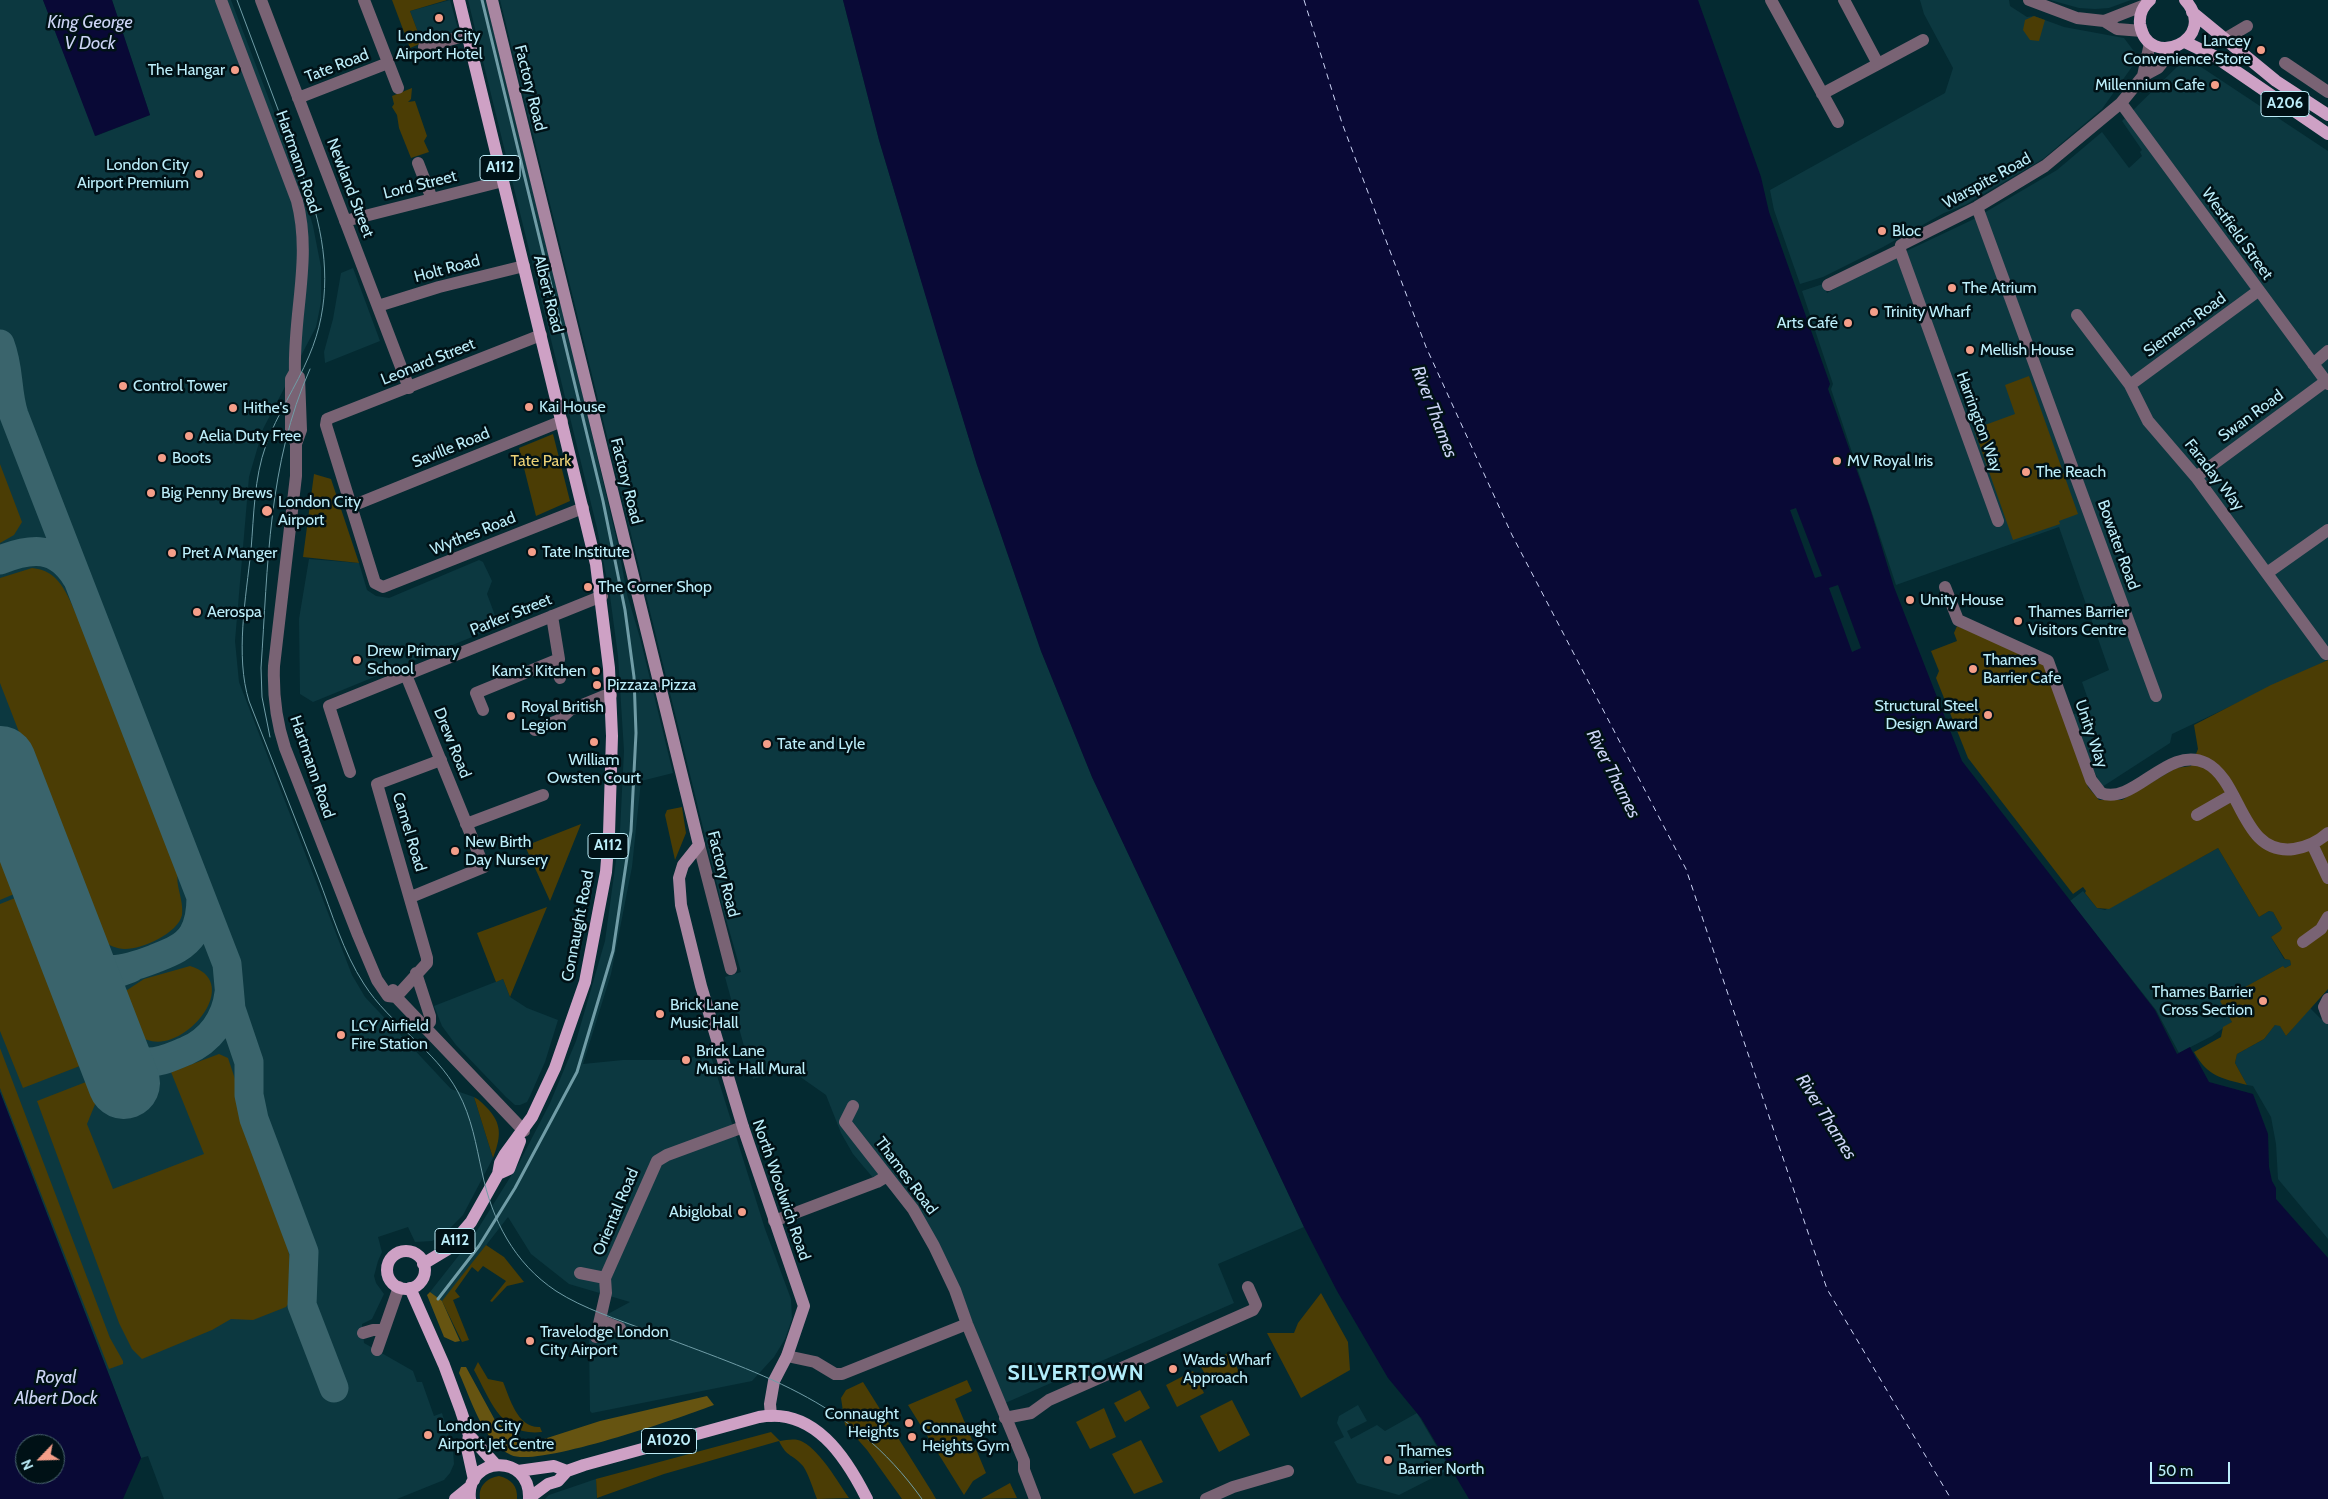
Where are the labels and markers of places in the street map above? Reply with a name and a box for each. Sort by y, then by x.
marker: London City Airport Hotel [433,12,445,24]
place label: London City Airport Hotel [395,26,483,64]
place label: Lancey Convenience Store [2123,31,2251,69]
marker: Lancey Convenience Store [2255,44,2267,56]
place label: The Hangar [148,60,225,80]
marker: The Hangar [229,64,241,76]
place label: Millennium Cafe [2095,75,2205,95]
marker: Millennium Cafe [2209,79,2221,91]
place label: London City Airport Premium [77,155,189,193]
marker: London City Airport Premium [193,168,205,180]
place label: Bloc [1892,221,1921,241]
marker: Bloc [1876,225,1888,237]
place label: The Atrium [1962,278,2037,298]
marker: The Atrium [1946,282,1958,294]
place label: Trinity Wharf [1884,302,1971,322]
marker: Trinity Wharf [1868,306,1880,318]
place label: Arts Café [1777,313,1838,333]
marker: Arts Café [1842,317,1854,329]
place label: Mellish House [1980,340,2074,360]
marker: Mellish House [1964,344,1976,356]
place label: Control Tower [133,376,227,396]
marker: Control Tower [117,380,129,392]
place label: Kai House [539,397,606,417]
place label: Hithe's [243,398,289,418]
marker: Kai House [523,401,535,413]
marker: Hithe's [227,402,239,414]
place label: Aelia Duty Free [199,426,301,446]
marker: Aelia Duty Free [183,430,195,442]
place label: Boots [172,448,211,468]
place label: MV Royal Iris [1847,451,1933,471]
marker: Boots [156,452,168,464]
marker: MV Royal Iris [1831,455,1843,467]
place label: The Reach [2036,462,2106,482]
marker: The Reach [2020,466,2032,478]
place label: Big Penny Brews [161,483,273,503]
marker: Big Penny Brews [145,487,157,499]
place label: London City Airport [278,492,361,530]
marker: London City Airport [260,504,274,518]
place label: Tate Institute [542,542,630,562]
place label: Pret A Manger [182,543,277,563]
marker: Tate Institute [526,546,538,558]
marker: Pret A Manger [166,547,178,559]
place label: The Corner Shop [598,577,712,597]
marker: The Corner Shop [582,581,594,593]
place label: Unity House [1920,590,2004,610]
marker: Unity House [1904,594,1916,606]
place label: Aerospa [207,602,262,622]
place label: Thames Barrier Visitors Centre [2028,602,2129,640]
marker: Aerospa [191,606,203,618]
marker: Thames Barrier Visitors Centre [2012,615,2024,627]
place label: Drew Primary School [367,641,459,679]
place label: Thames Barrier Cafe [1983,650,2061,688]
marker: Drew Primary School [351,654,363,666]
place label: Kam's Kitchen [492,661,586,681]
marker: Thames Barrier Cafe [1967,663,1979,675]
marker: Kam's Kitchen [590,665,602,677]
place label: Pizzaza Pizza [607,675,696,695]
marker: Pizzaza Pizza [591,679,603,691]
place label: Structural Steel Design Award [1874,696,1978,734]
place label: Royal British Legion [521,697,604,735]
marker: Structural Steel Design Award [1982,709,1994,721]
marker: Royal British Legion [505,710,517,722]
place label: Tate and Lyle [777,734,865,754]
marker: William Owsten Court [588,736,600,748]
marker: Tate and Lyle [761,738,773,750]
place label: William Owsten Court [547,750,641,788]
place label: New Birth Day Nursery [465,832,548,870]
marker: New Birth Day Nursery [449,845,461,857]
place label: Thames Barrier Cross Section [2152,982,2253,1020]
place label: Brick Lane Music Hall [670,995,739,1033]
marker: Thames Barrier Cross Section [2257,995,2269,1007]
marker: Brick Lane Music Hall [654,1008,666,1020]
place label: LCY Airfield Fire Station [351,1016,429,1054]
marker: LCY Airfield Fire Station [335,1029,347,1041]
place label: Brick Lane Music Hall Mural [696,1041,806,1079]
marker: Brick Lane Music Hall Mural [680,1054,692,1066]
place label: Abiglobal [669,1202,732,1222]
marker: Abiglobal [736,1206,748,1218]
place label: Travelodge London City Airport [540,1322,669,1360]
marker: Travelodge London City Airport [524,1335,536,1347]
place label: Wards Wharf Approach [1183,1350,1271,1388]
marker: Wards Wharf Approach [1167,1363,1179,1375]
place label: Connaught Heights [825,1404,899,1442]
place label: London City Airport Jet Centre [438,1416,554,1454]
marker: Connaught Heights [903,1417,915,1429]
place label: Connaught Heights Gym [922,1418,1009,1456]
marker: London City Airport Jet Centre [422,1429,434,1441]
marker: Connaught Heights Gym [906,1431,918,1443]
place label: Thames Barrier North [1398,1441,1485,1479]
marker: Thames Barrier North [1382,1454,1394,1466]

